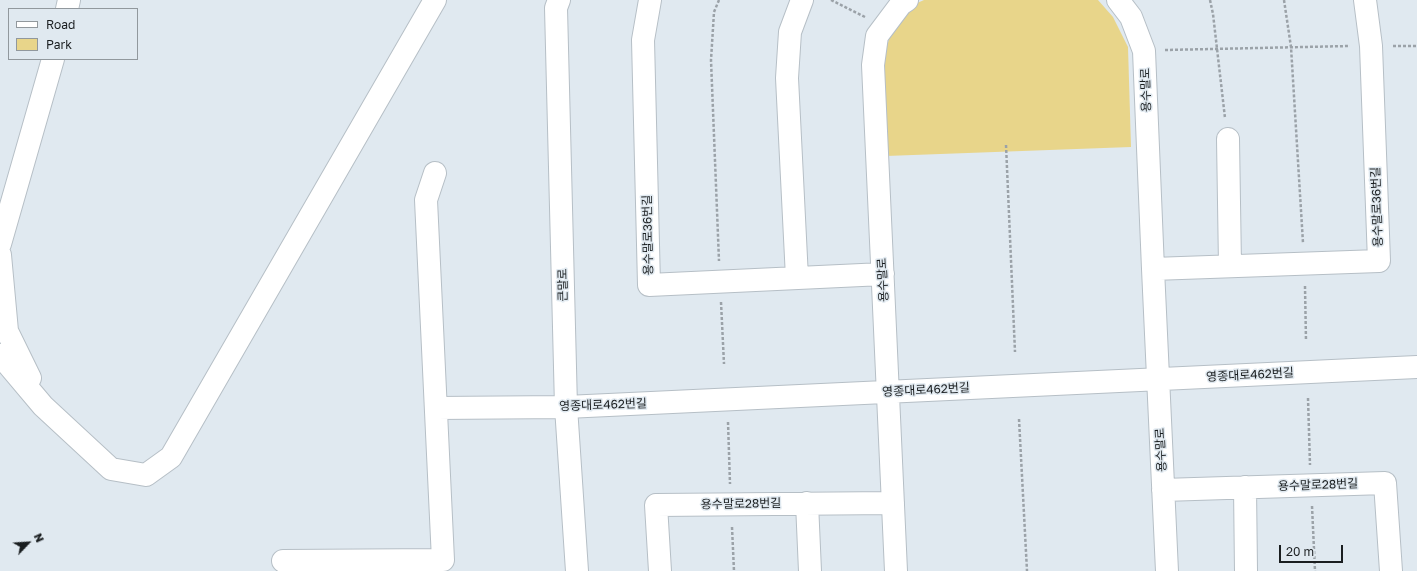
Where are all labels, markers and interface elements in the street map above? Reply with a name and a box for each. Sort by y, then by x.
legend [8,8,138,60]
text: Road [46,17,75,32]
text: Park [46,37,72,52]
street label: 용수말로 [1138,68,1154,112]
street label: 용수말로36번길 [1368,167,1386,247]
street label: 용수말로36번길 [640,195,656,275]
street label: 용수말로 [875,258,891,302]
street label: 큰말로 [556,268,570,302]
street label: 영종대로462번길 [1206,366,1294,384]
street label: 영종대로462번길 [882,381,970,399]
street label: 영종대로462번길 [559,396,647,414]
street label: 용수말로 [1153,428,1169,472]
street label: 용수말로28번길 [1278,476,1358,494]
street label: 용수말로28번길 [701,496,781,512]
north arrow [8,523,48,563]
text: N [32,531,47,544]
scale bar [1281,537,1345,563]
text: 20 m [1286,544,1314,559]

